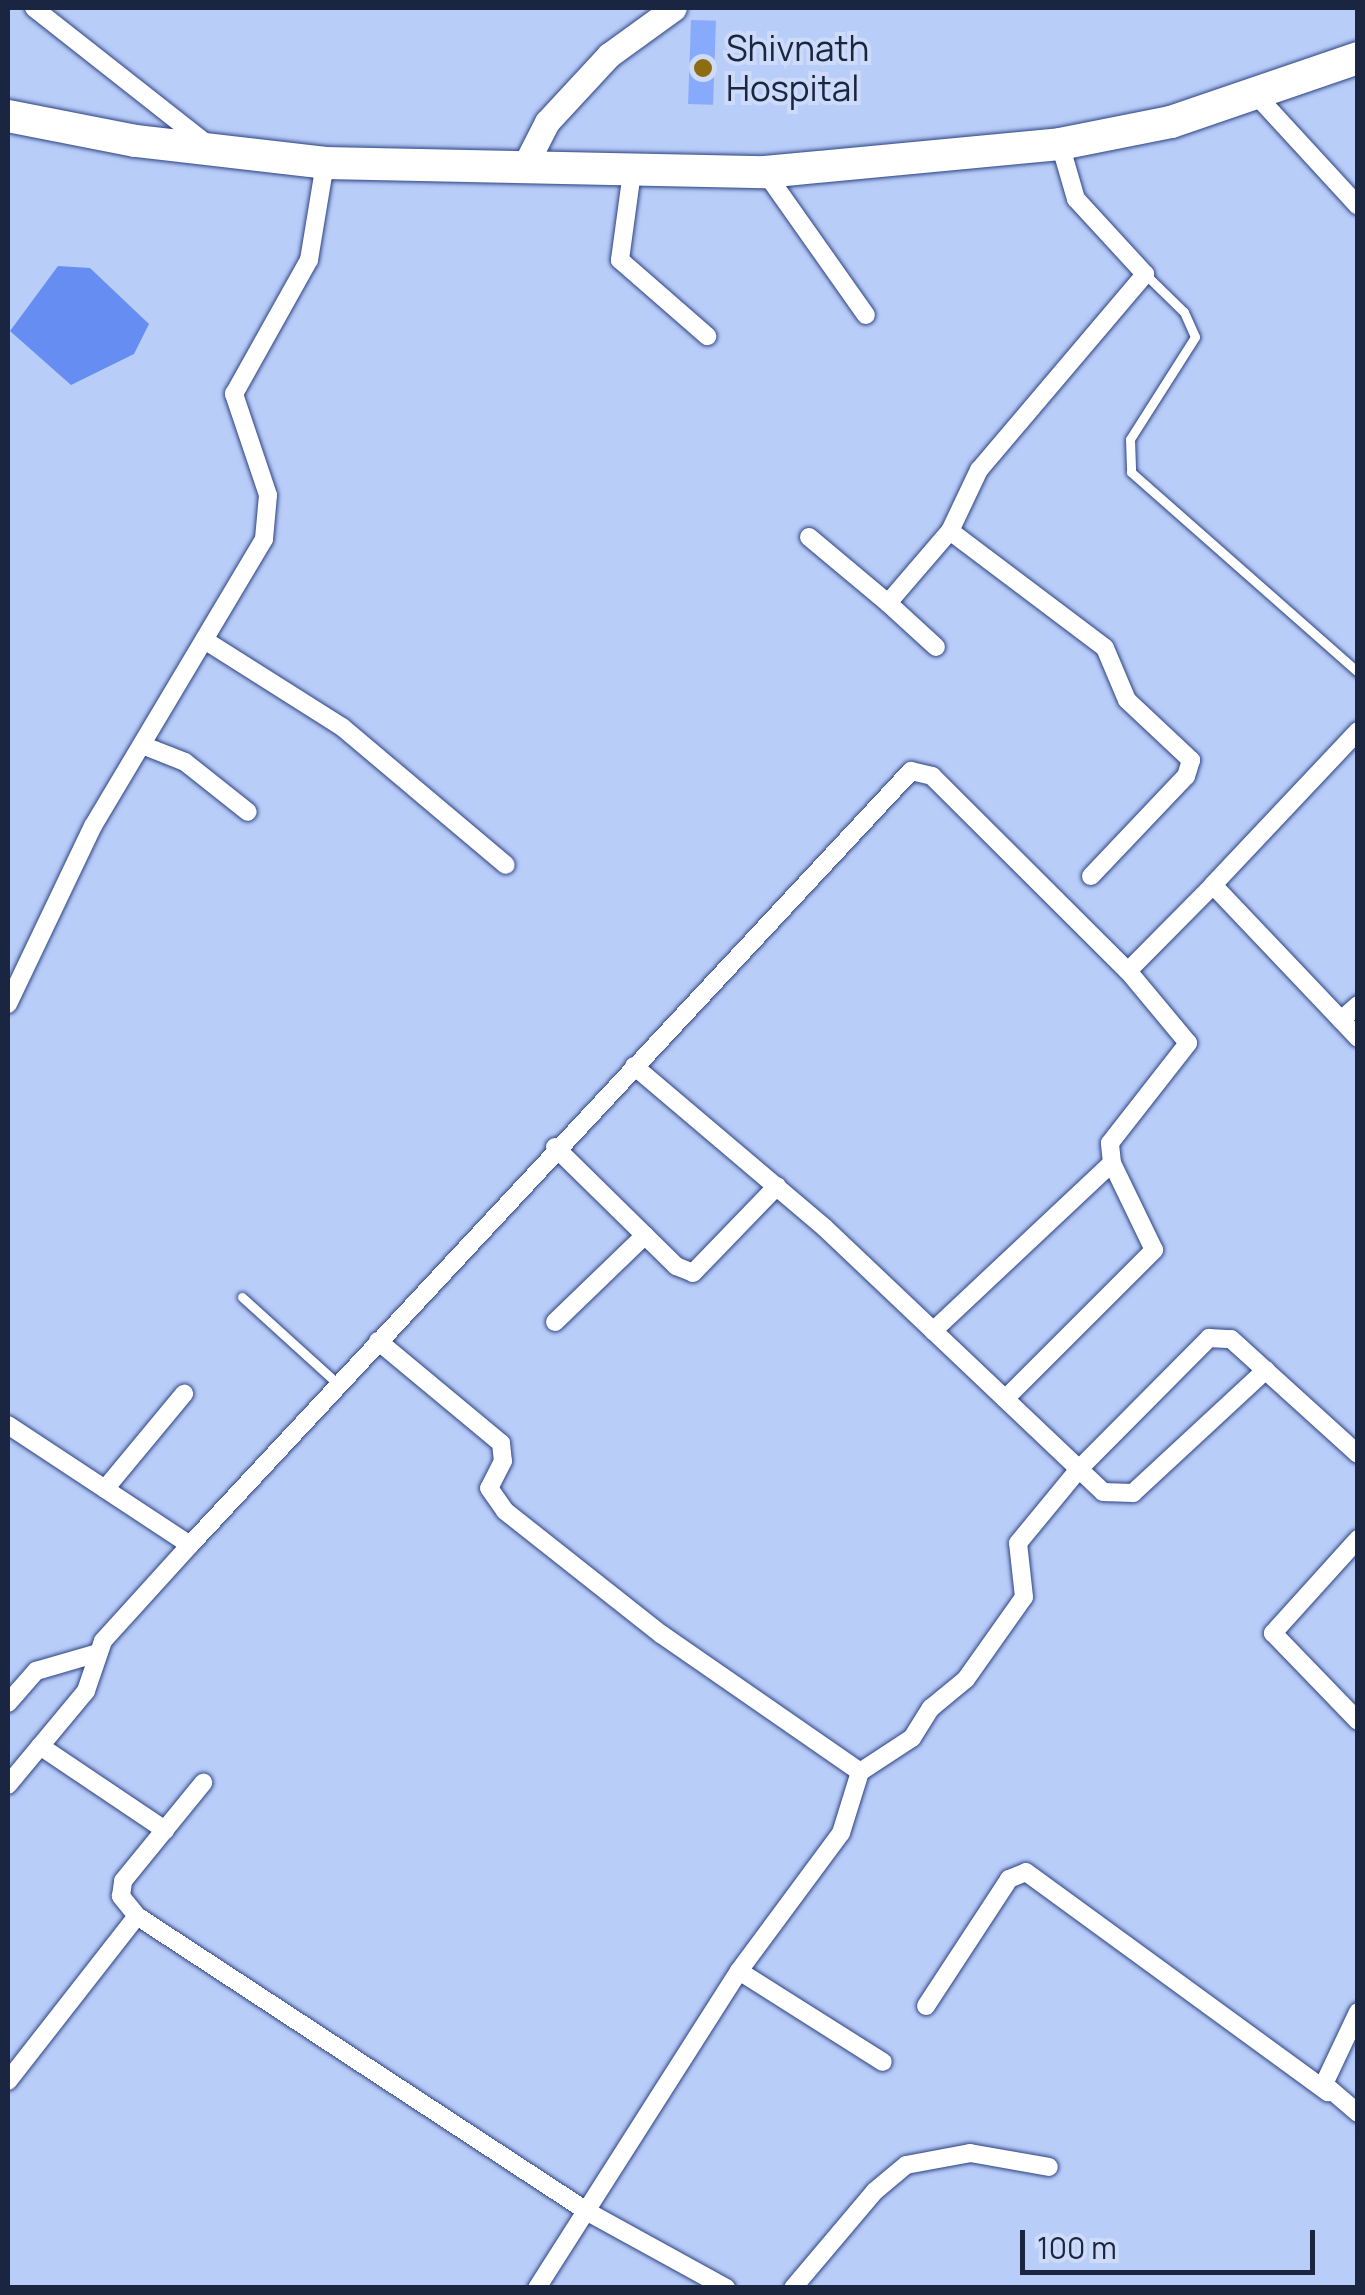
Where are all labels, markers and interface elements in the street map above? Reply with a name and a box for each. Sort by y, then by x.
place label: Shivnath Hospital [726,27,869,109]
marker: Shivnath Hospital [690,55,716,81]
scale bar [1025,2210,1320,2272]
text: 100 m [1037,2227,1117,2268]

